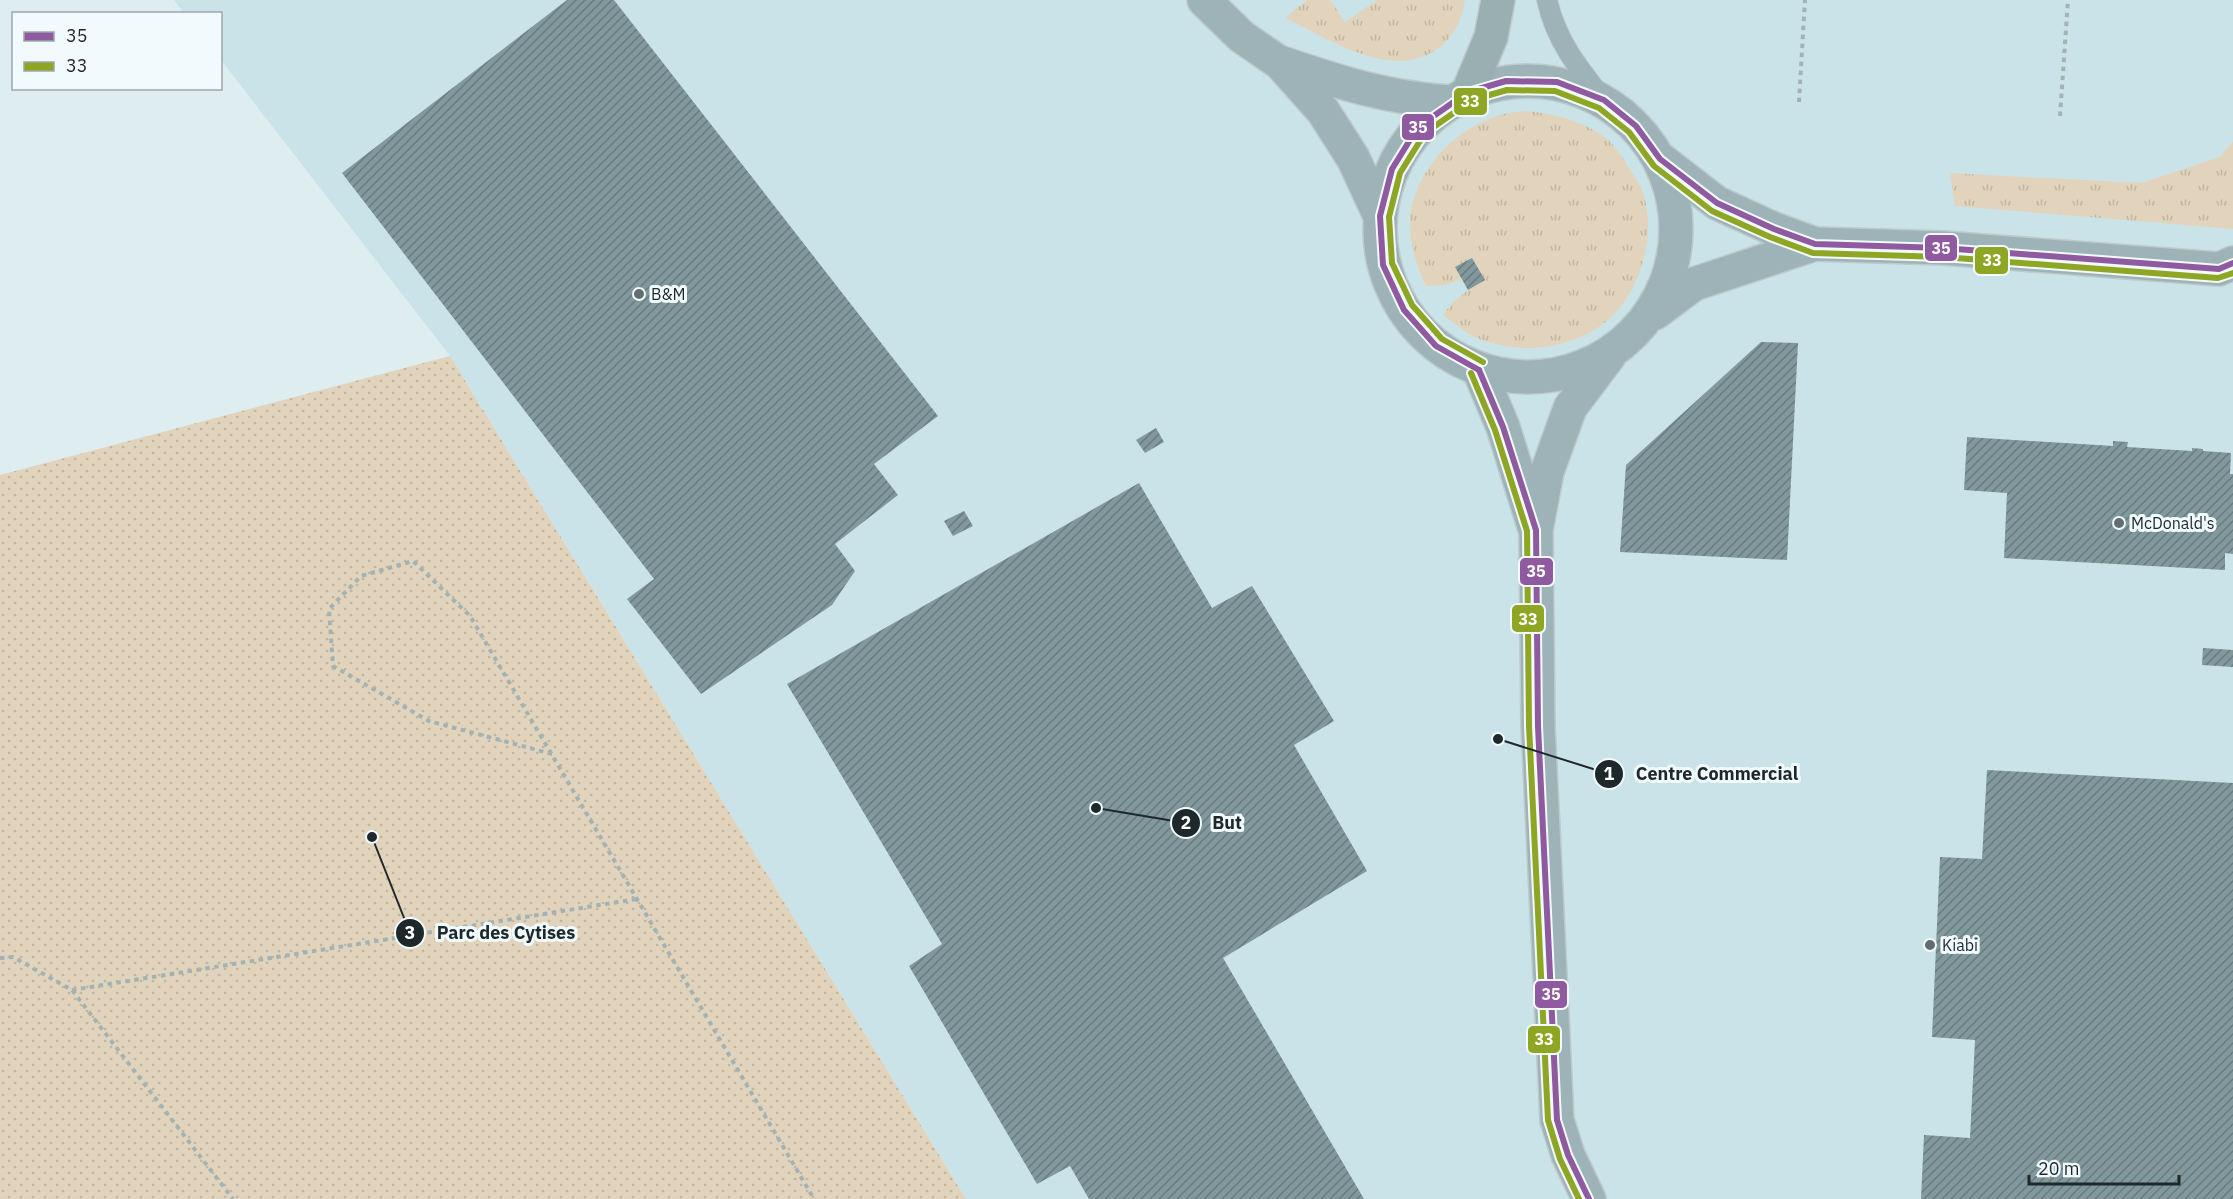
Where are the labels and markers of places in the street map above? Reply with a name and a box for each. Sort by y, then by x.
place label: B&M [651,284,686,304]
marker: B&M [632,287,646,301]
place label: McDonald's [2131,513,2215,533]
marker: McDonald's [2112,516,2126,530]
callout: Centre Commercial [1594,756,1810,792]
callout: But [1171,805,1254,841]
callout: Parc des Cytises [395,915,587,951]
place label: Kiabi [1942,935,1978,955]
marker: Kiabi [1923,938,1937,952]

